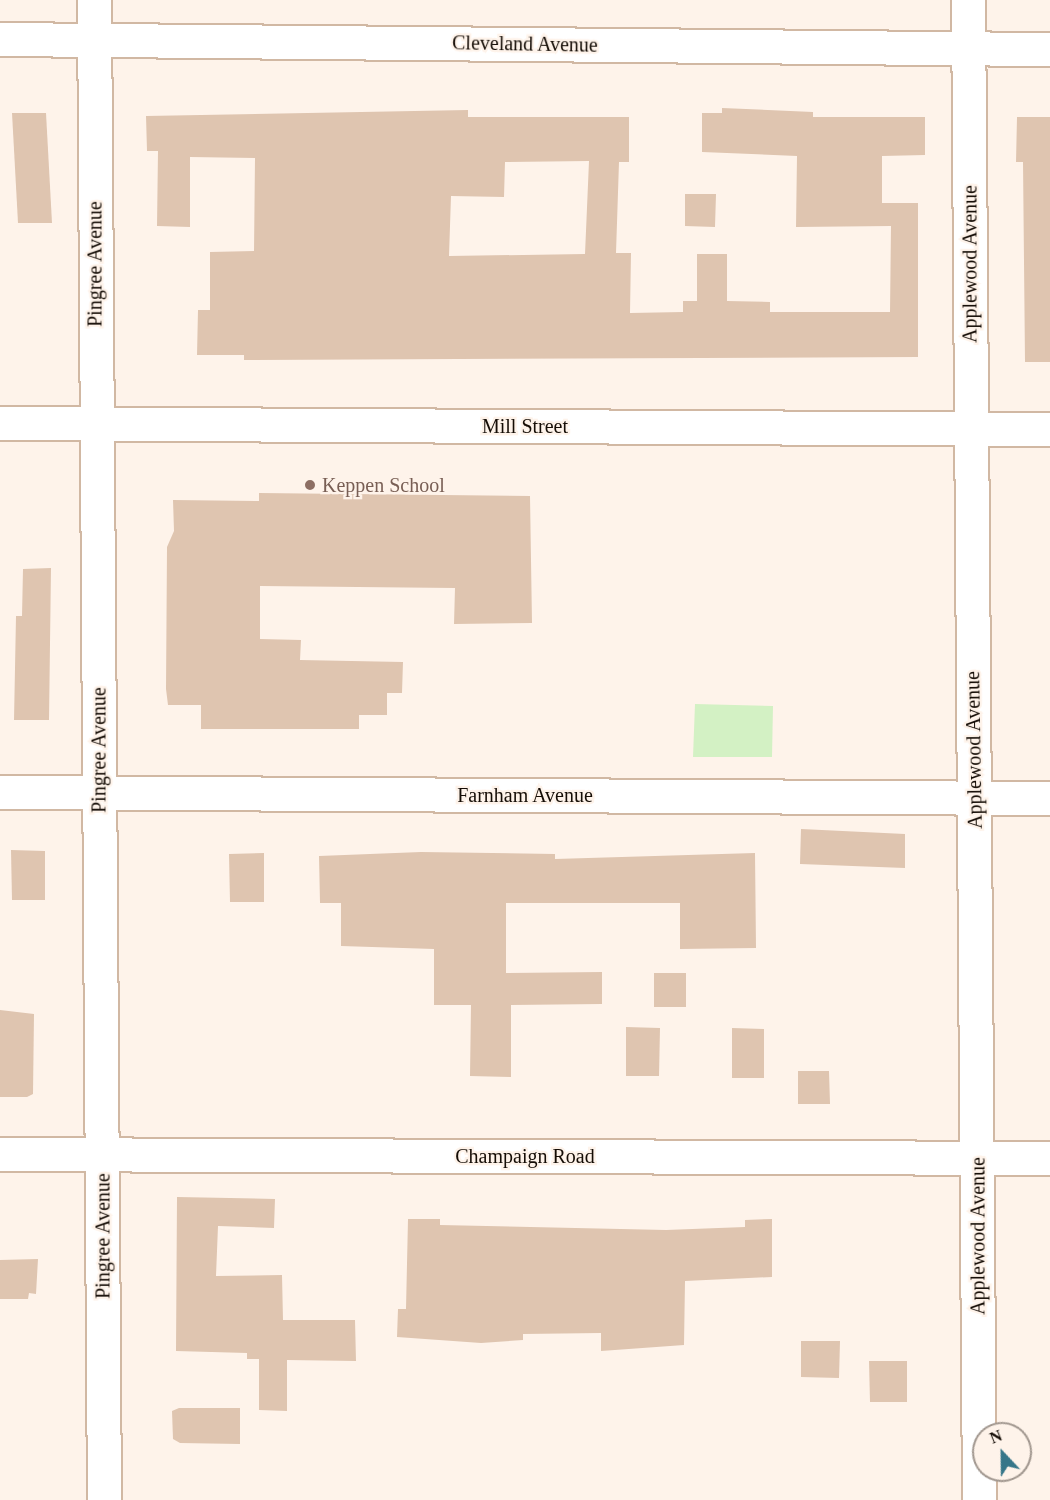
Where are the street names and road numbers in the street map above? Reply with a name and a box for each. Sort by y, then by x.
street label: Cleveland Avenue [451,31,599,57]
street label: Applewood Avenue [958,184,982,344]
street label: Pingree Avenue [83,201,107,327]
street label: Mill Street [482,414,568,438]
street label: Applewood Avenue [961,670,987,830]
street label: Pingree Avenue [87,687,111,813]
street label: Farnham Avenue [457,783,593,807]
street label: Champaign Road [455,1144,595,1168]
street label: Applewood Avenue [966,1156,990,1316]
street label: Pingree Avenue [91,1173,115,1299]

